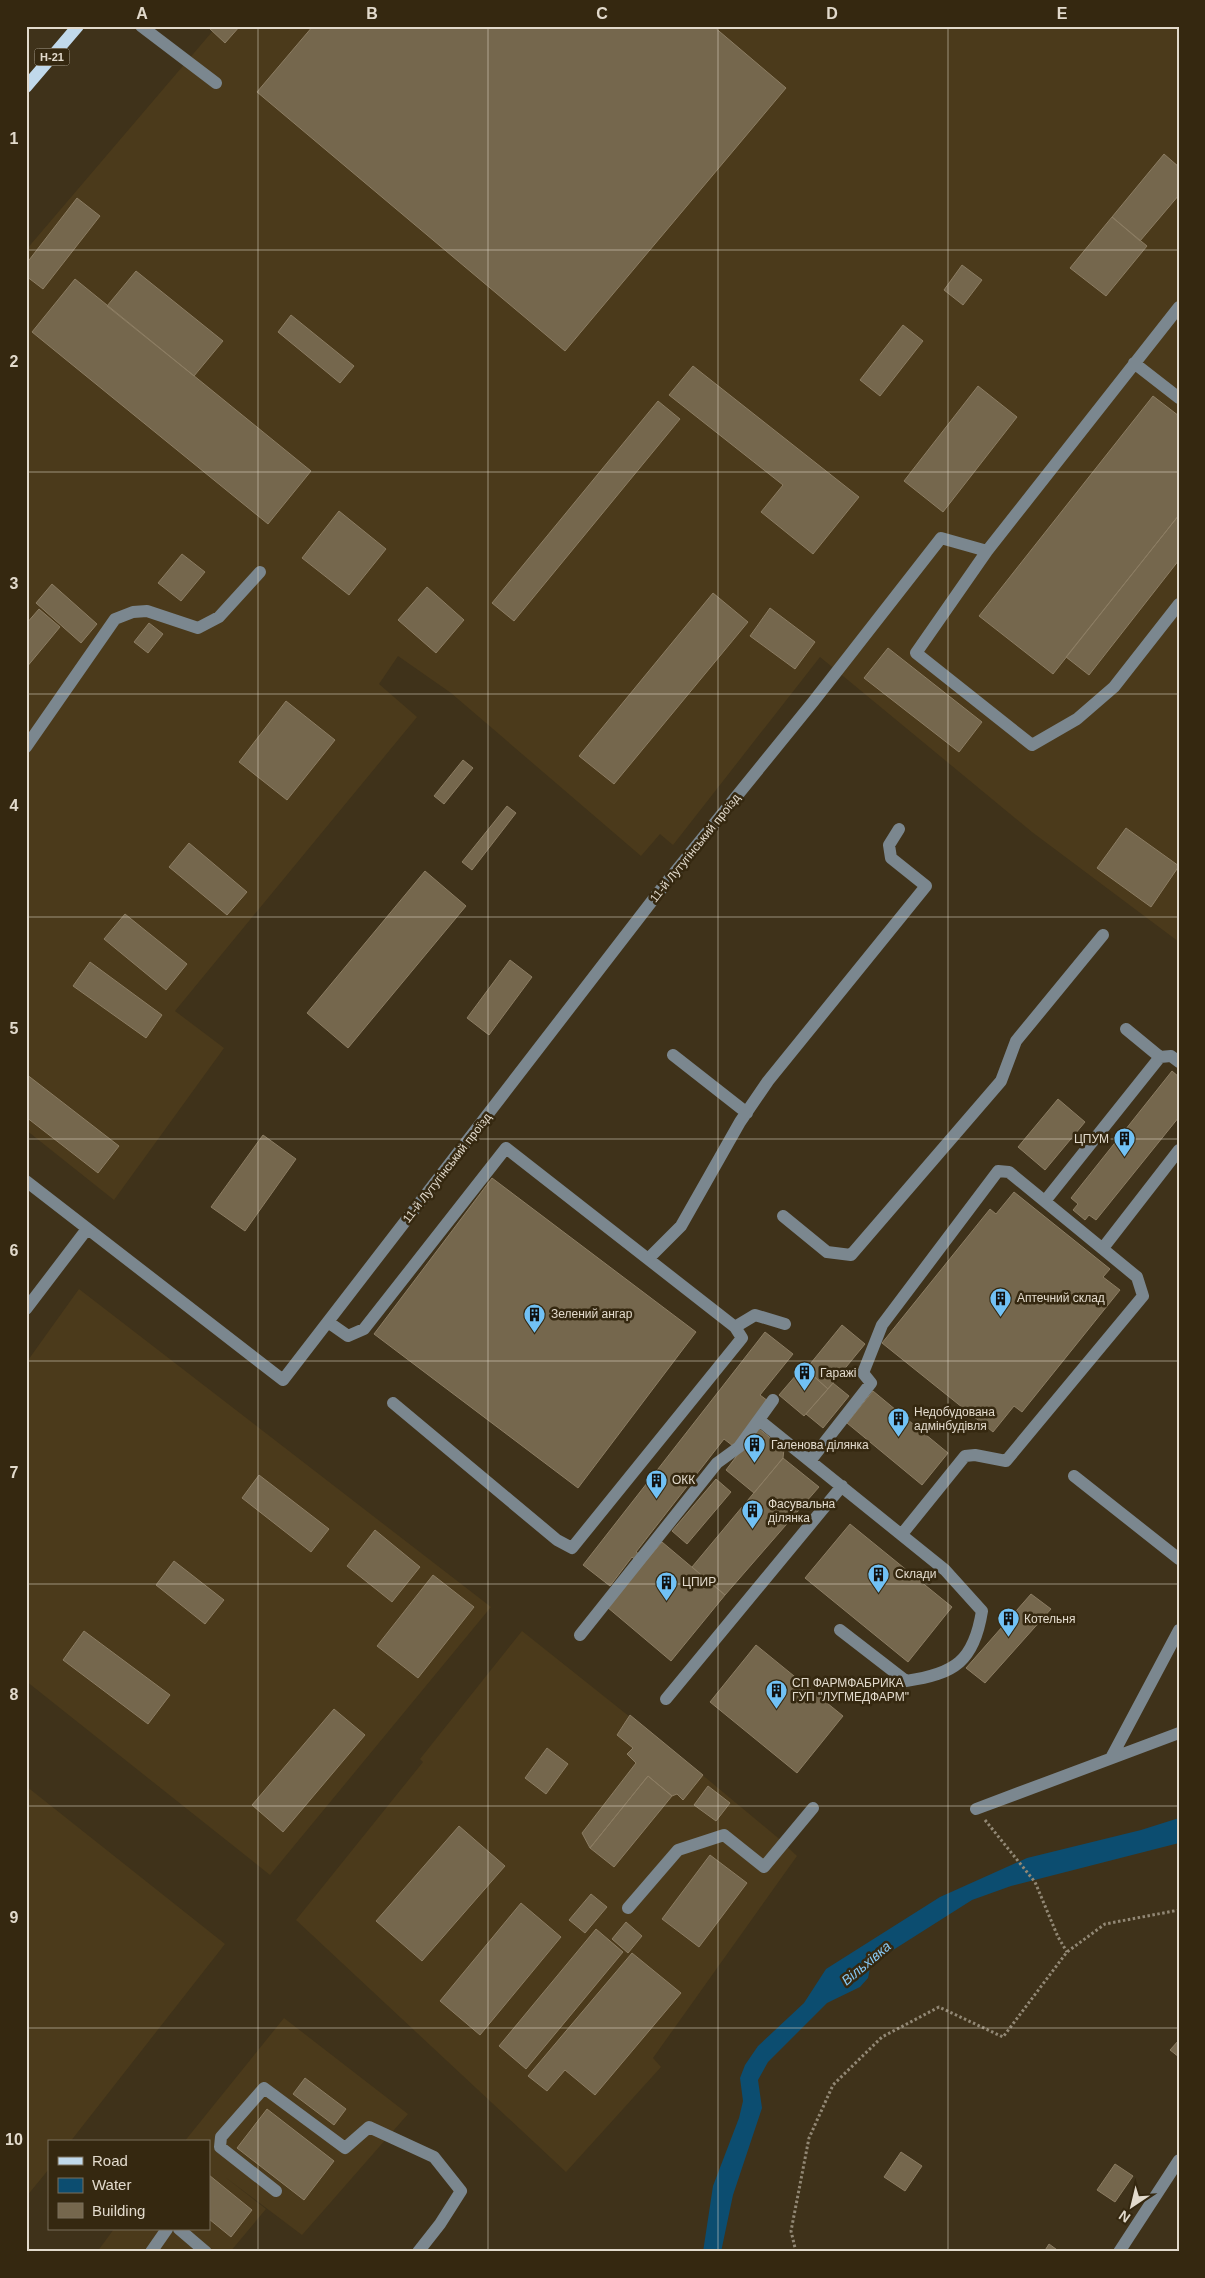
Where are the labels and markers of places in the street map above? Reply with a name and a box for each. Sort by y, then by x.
building icon: ЦПУМ [1113,1127,1137,1158]
place label: ЦПУМ [1074,1132,1109,1146]
building icon: Аптечний склад [989,1286,1013,1317]
place label: Аптечний склад [1017,1291,1105,1305]
building icon: Зелений ангар [523,1302,547,1333]
place label: Зелений ангар [551,1307,633,1321]
building icon: Гаражі [792,1361,816,1392]
place label: Гаражі [820,1366,857,1380]
place label: Недобудована адмінбудівля [914,1405,995,1433]
building icon: Недобудована адмінбудівля [886,1407,910,1438]
building icon: Галенова ділянка [743,1433,767,1464]
place label: Галенова ділянка [771,1438,869,1452]
building icon: ОКК [644,1468,668,1499]
place label: ОКК [672,1473,695,1487]
place label: Фасувальна ділянка [768,1497,836,1525]
building icon: Фасувальна ділянка [740,1499,764,1530]
building icon: Склади [867,1562,891,1593]
place label: Склади [895,1567,936,1581]
building icon: ЦПИР [654,1570,678,1601]
place label: ЦПИР [682,1575,716,1589]
building icon: Котельня [996,1607,1020,1638]
place label: Котельня [1024,1612,1075,1626]
place label: СП ФАРМФАБРИКА ГУП "ЛУГМЕДФАРМ" [792,1676,909,1704]
building icon: СП ФАРМФАБРИКА ГУП "ЛУГМЕДФАРМ" [764,1678,788,1709]

